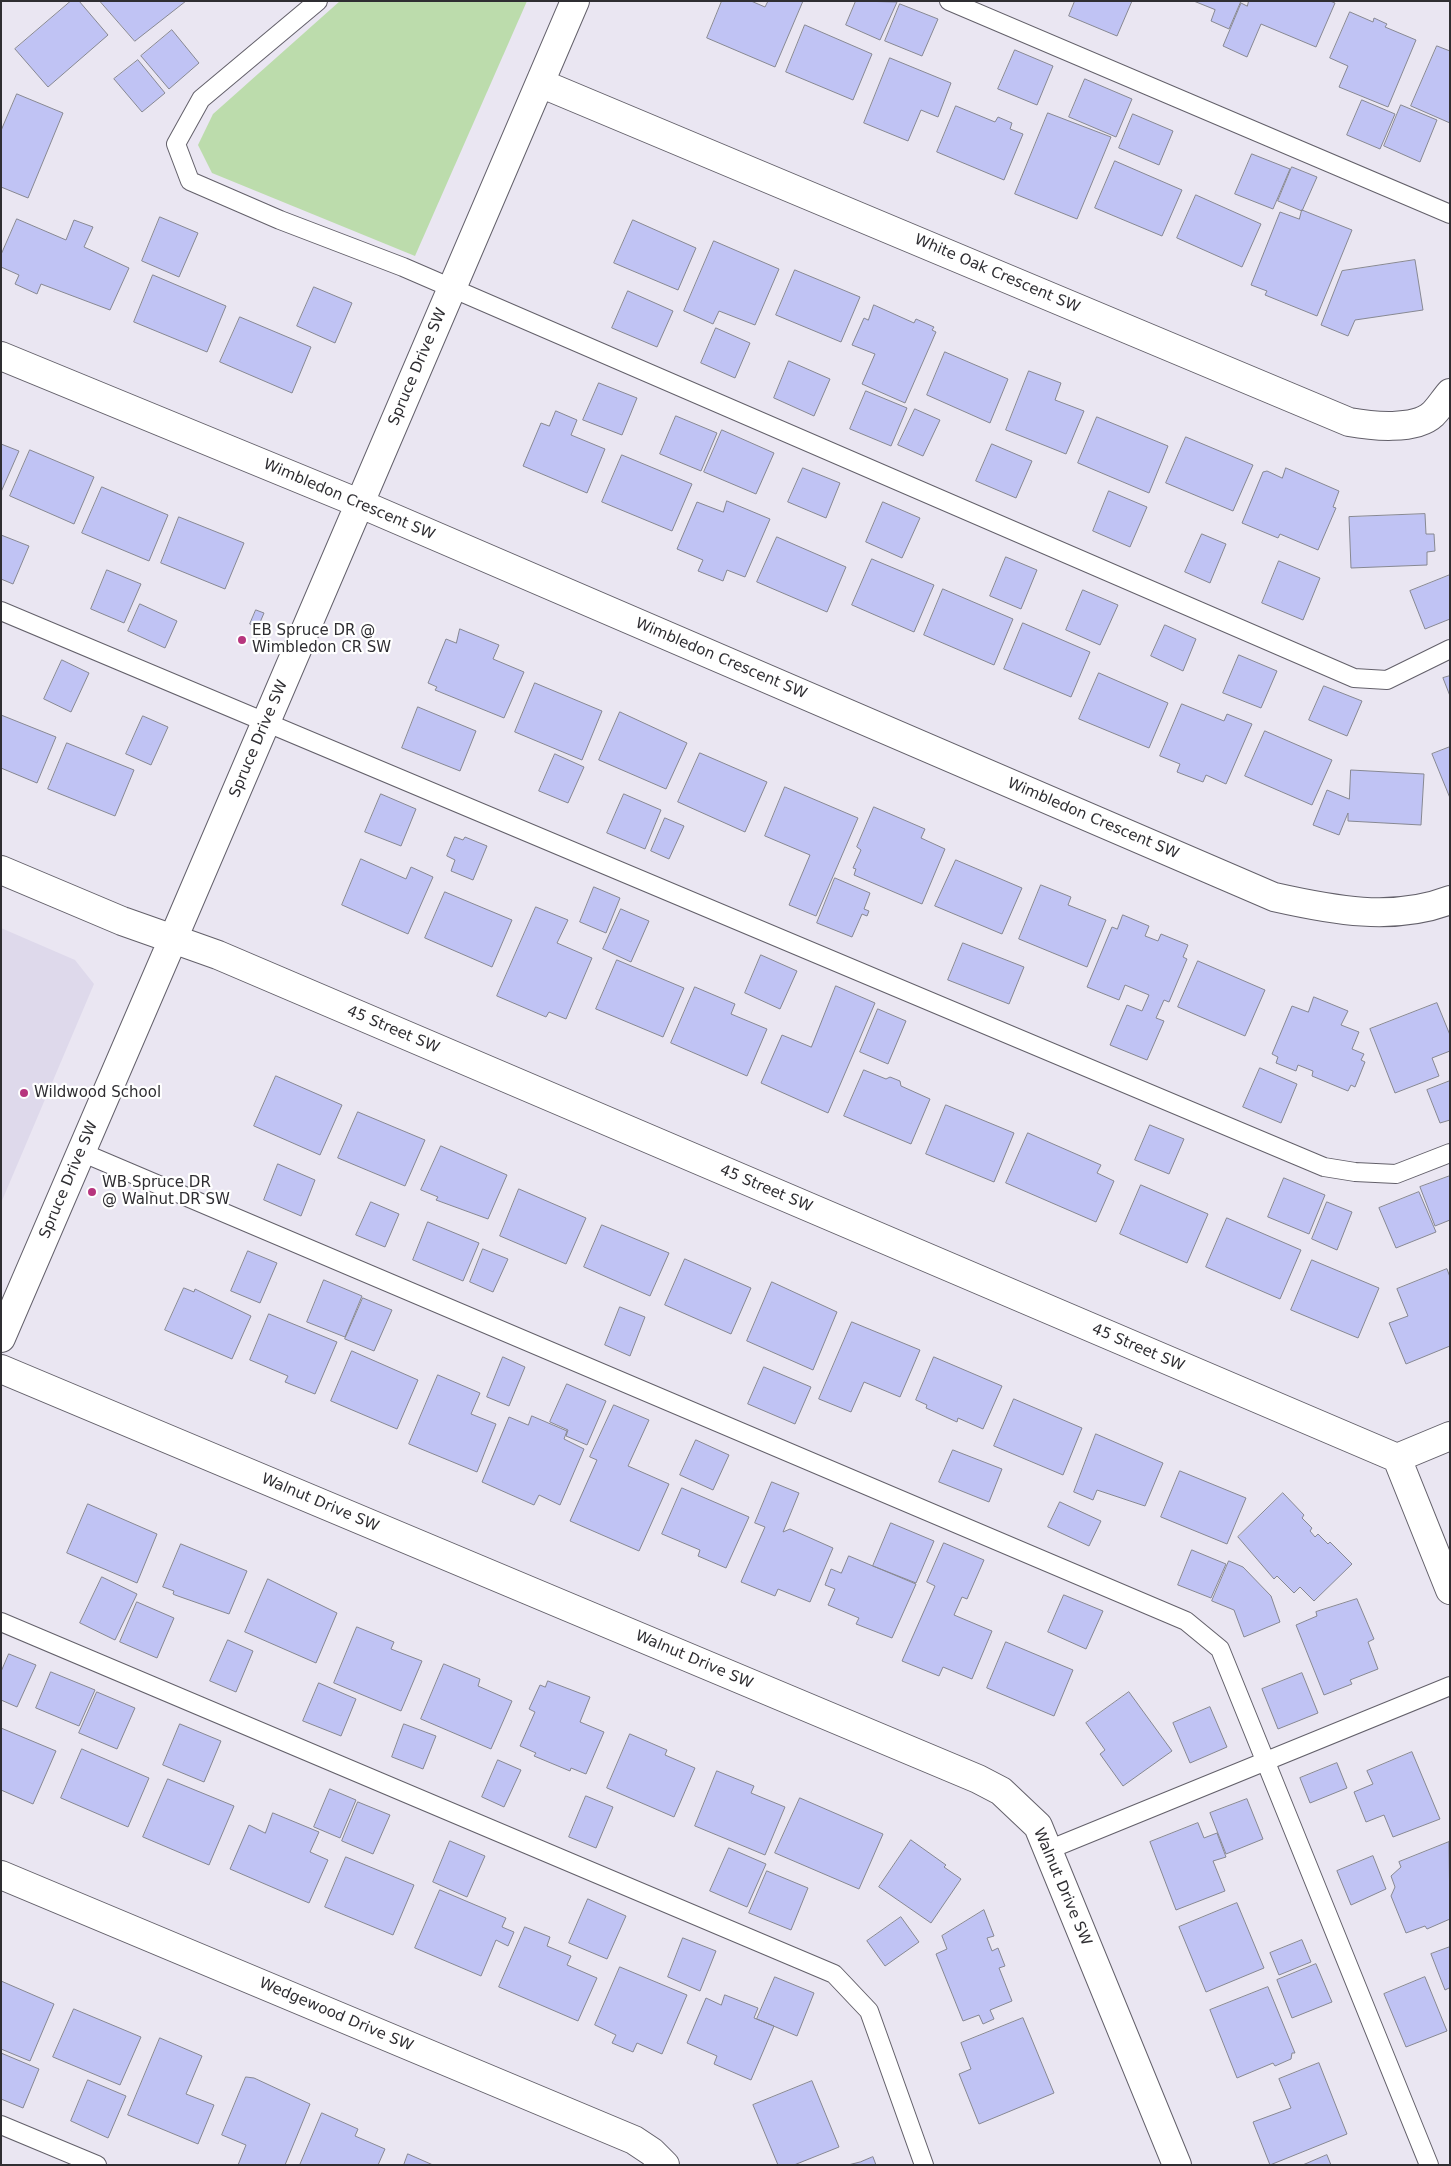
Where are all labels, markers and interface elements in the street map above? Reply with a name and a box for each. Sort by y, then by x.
street label: White Oak Crescent SW [911,231,1083,317]
street label: Spruce Drive SW [385,305,451,429]
street label: Wimbledon Crescent SW [261,456,437,544]
street label: Wimbledon Crescent SW [633,615,809,703]
place label: EB Spruce DR @ Wimbledon CR SW [252,622,391,657]
marker: EB Spruce DR @ Wimbledon CR SW [236,634,248,646]
street label: Spruce Drive SW [226,677,292,801]
street label: Wimbledon Crescent SW [1005,775,1181,863]
street label: 45 Street SW [344,1002,442,1058]
place label: Wildwood School [34,1084,161,1102]
marker: Wildwood School [18,1087,30,1099]
street label: Spruce Drive SW [36,1118,102,1242]
street label: 45 Street SW [717,1161,815,1217]
place label: WB Spruce DR @ Walnut DR SW [102,1174,230,1209]
marker: WB Spruce DR @ Walnut DR SW [86,1186,98,1198]
street label: 45 Street SW [1089,1320,1187,1376]
street label: Walnut Drive SW [258,1470,382,1536]
street label: Walnut Drive SW [632,1627,756,1693]
street label: Walnut Drive SW [1029,1825,1095,1949]
street label: Wedgewood Drive SW [256,1974,416,2056]

